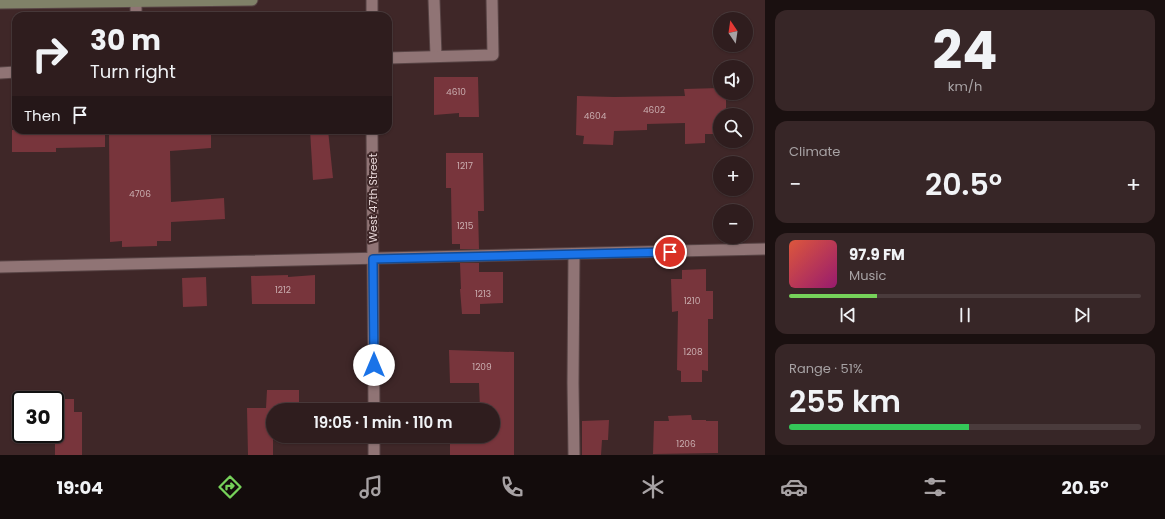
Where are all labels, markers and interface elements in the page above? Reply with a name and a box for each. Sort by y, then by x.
north arrow [713,12,753,52]
map controls [713,12,753,244]
text: 24 [933,14,997,87]
text: 30 m [90,21,161,60]
icon: right [24,28,76,80]
text: Turn right [90,59,176,84]
button: sound [713,60,753,100]
text: km/h [948,77,982,96]
house number: 4610 [446,86,466,98]
icon: arrive [69,104,91,126]
house number: 4602 [643,104,665,116]
text: Then [24,105,61,126]
button: search [713,108,753,148]
house number: 4604 [584,110,607,122]
text: Climate [789,142,840,161]
street label: West 47th Street [365,153,381,243]
button: + [713,156,753,196]
house number: 1217 [457,160,473,172]
text: 20.5° [925,163,1002,206]
text: − [789,169,801,200]
text: + [1126,169,1141,200]
house number: 4706 [129,188,151,200]
button: − [713,204,753,244]
house number: 1215 [457,220,474,232]
pin [653,235,687,269]
icon: arrive [659,241,681,263]
text: 97.9 FM [849,244,905,265]
text: Music [849,266,886,285]
house number: 1212 [275,284,291,296]
house number: 1213 [475,288,491,300]
house number: 1210 [684,295,701,307]
icon: previous [837,304,859,326]
icon: pause [954,304,976,326]
icon: next [1071,304,1093,326]
position arrow [353,344,395,386]
house number: 1208 [683,346,703,358]
text: Range · 51% [789,359,863,378]
house number: 1209 [472,361,492,373]
text: 255 km [789,380,901,423]
speed limit sign: 30 [12,391,64,443]
text: 19:05 · 1 min · 110 m [313,412,453,433]
house number: 1206 [676,438,696,450]
icon: directions [216,473,244,501]
icon: music [357,473,385,501]
icon: phone [498,473,526,501]
icon: climate [639,473,667,501]
icon: car [780,473,808,501]
icon: filters [921,473,949,501]
text: 19:04 [56,475,103,500]
text: 20.5° [1061,475,1109,500]

